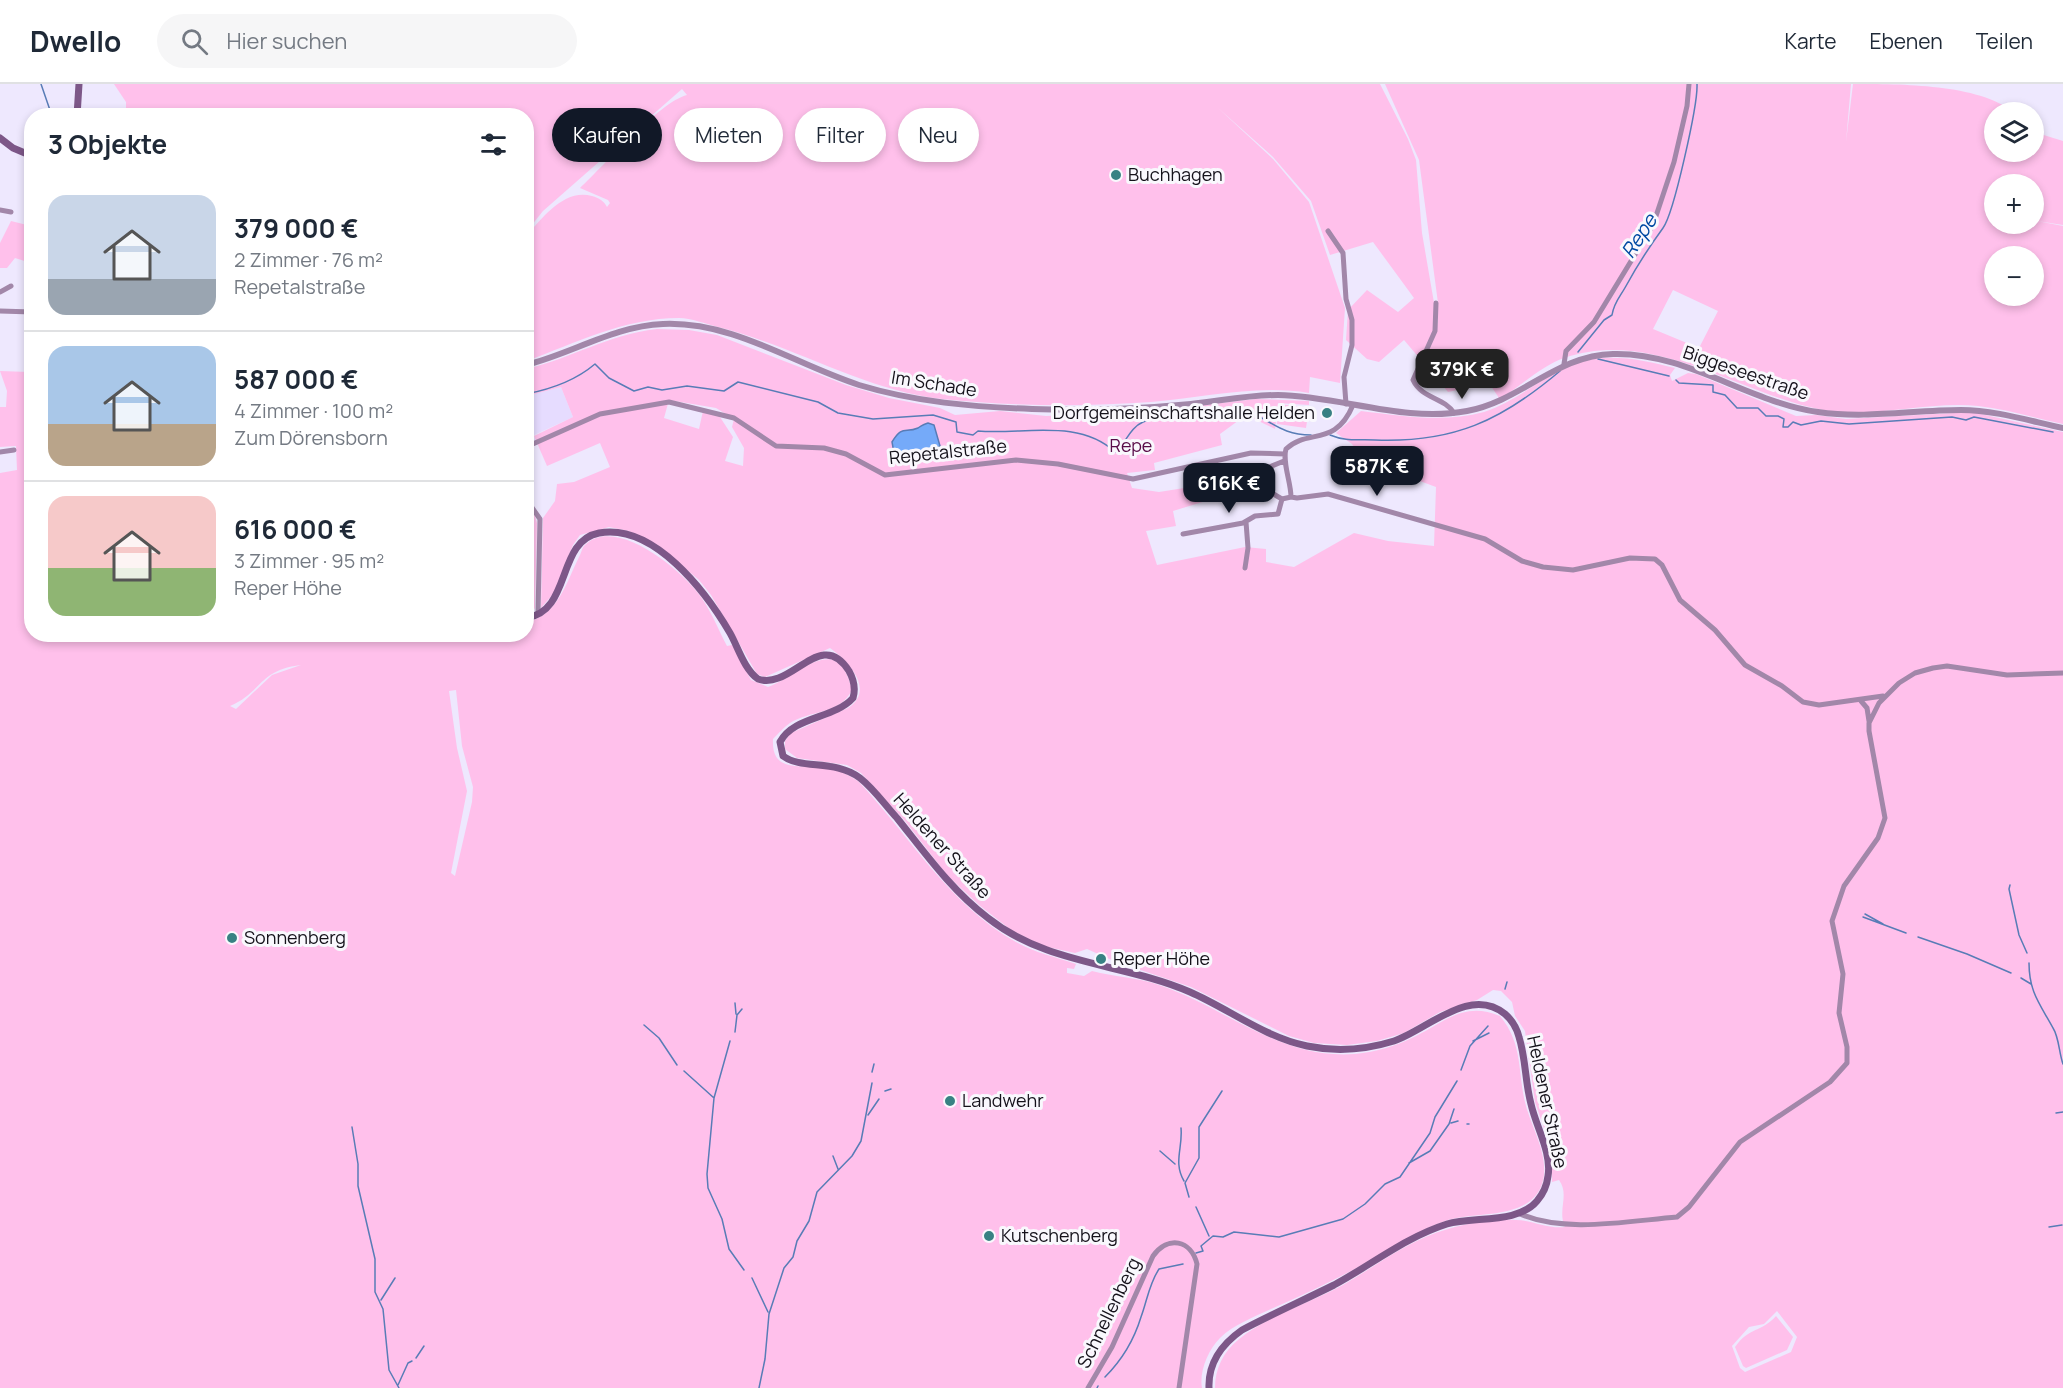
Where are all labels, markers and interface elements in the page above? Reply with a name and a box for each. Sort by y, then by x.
search box [157,14,577,68]
text: Dwello [30,22,121,60]
icon: search [178,25,211,58]
text: Hier suchen [226,26,347,56]
text: Karte [1784,27,1836,55]
text: Ebenen [1869,27,1943,55]
text: Teilen [1976,27,2033,55]
map controls [1984,102,2044,306]
button: layers [1984,102,2044,162]
chip: Kaufen [552,108,662,162]
chip: Mieten [674,108,783,162]
chip: Filter [795,108,886,162]
chip: Neu [898,108,979,162]
text: 3 Objekte [48,126,167,162]
icon: filters [477,128,510,161]
place label: Buchhagen [1128,162,1223,186]
marker: Buchhagen [1109,168,1123,182]
button: + [1984,174,2044,234]
water label: Repe [1614,207,1664,263]
text: 379 000 € [234,210,359,246]
icon: home [96,219,168,291]
text: 2 Zimmer · 76 m² [234,246,383,273]
button: − [1984,246,2044,306]
text: Repetalstraße [234,273,365,300]
street label: Biggeseestraße [1680,339,1812,405]
pin: 379K € [1413,349,1511,400]
text: 379K € [1430,355,1494,382]
text: 587 000 € [234,361,359,397]
street label: Im Schade [890,364,979,402]
icon: home [96,370,168,442]
text: 4 Zimmer · 100 m² [234,397,393,424]
place label: Dorfgemeinschaftshalle Helden [1053,400,1315,424]
marker: Dorfgemeinschaftshalle Helden [1320,406,1334,420]
text: Zum Dörensborn [234,424,388,451]
street label: Repetalstraße [888,433,1008,469]
park label: Repe [1110,433,1152,457]
pin: 587K € [1328,446,1426,497]
text: 587K € [1345,452,1409,479]
pin: 616K € [1180,463,1278,514]
text: 616K € [1197,469,1261,496]
text: 616 000 € [234,511,357,547]
icon: home [96,520,168,592]
text: 3 Zimmer · 95 m² [234,547,384,574]
text: Reper Höhe [234,574,342,601]
street label: Heldener Straße [889,787,997,903]
place label: Sonnenberg [244,925,346,949]
marker: Sonnenberg [225,931,239,945]
place label: Reper Höhe [1113,946,1210,970]
marker: Reper Höhe [1094,952,1108,966]
street label: Heldener Straße [1522,1033,1574,1170]
place label: Landwehr [962,1088,1044,1112]
marker: Landwehr [943,1094,957,1108]
place label: Kutschenberg [1001,1223,1118,1247]
marker: Kutschenberg [982,1229,996,1243]
street label: Schnellenberg [1071,1253,1145,1372]

